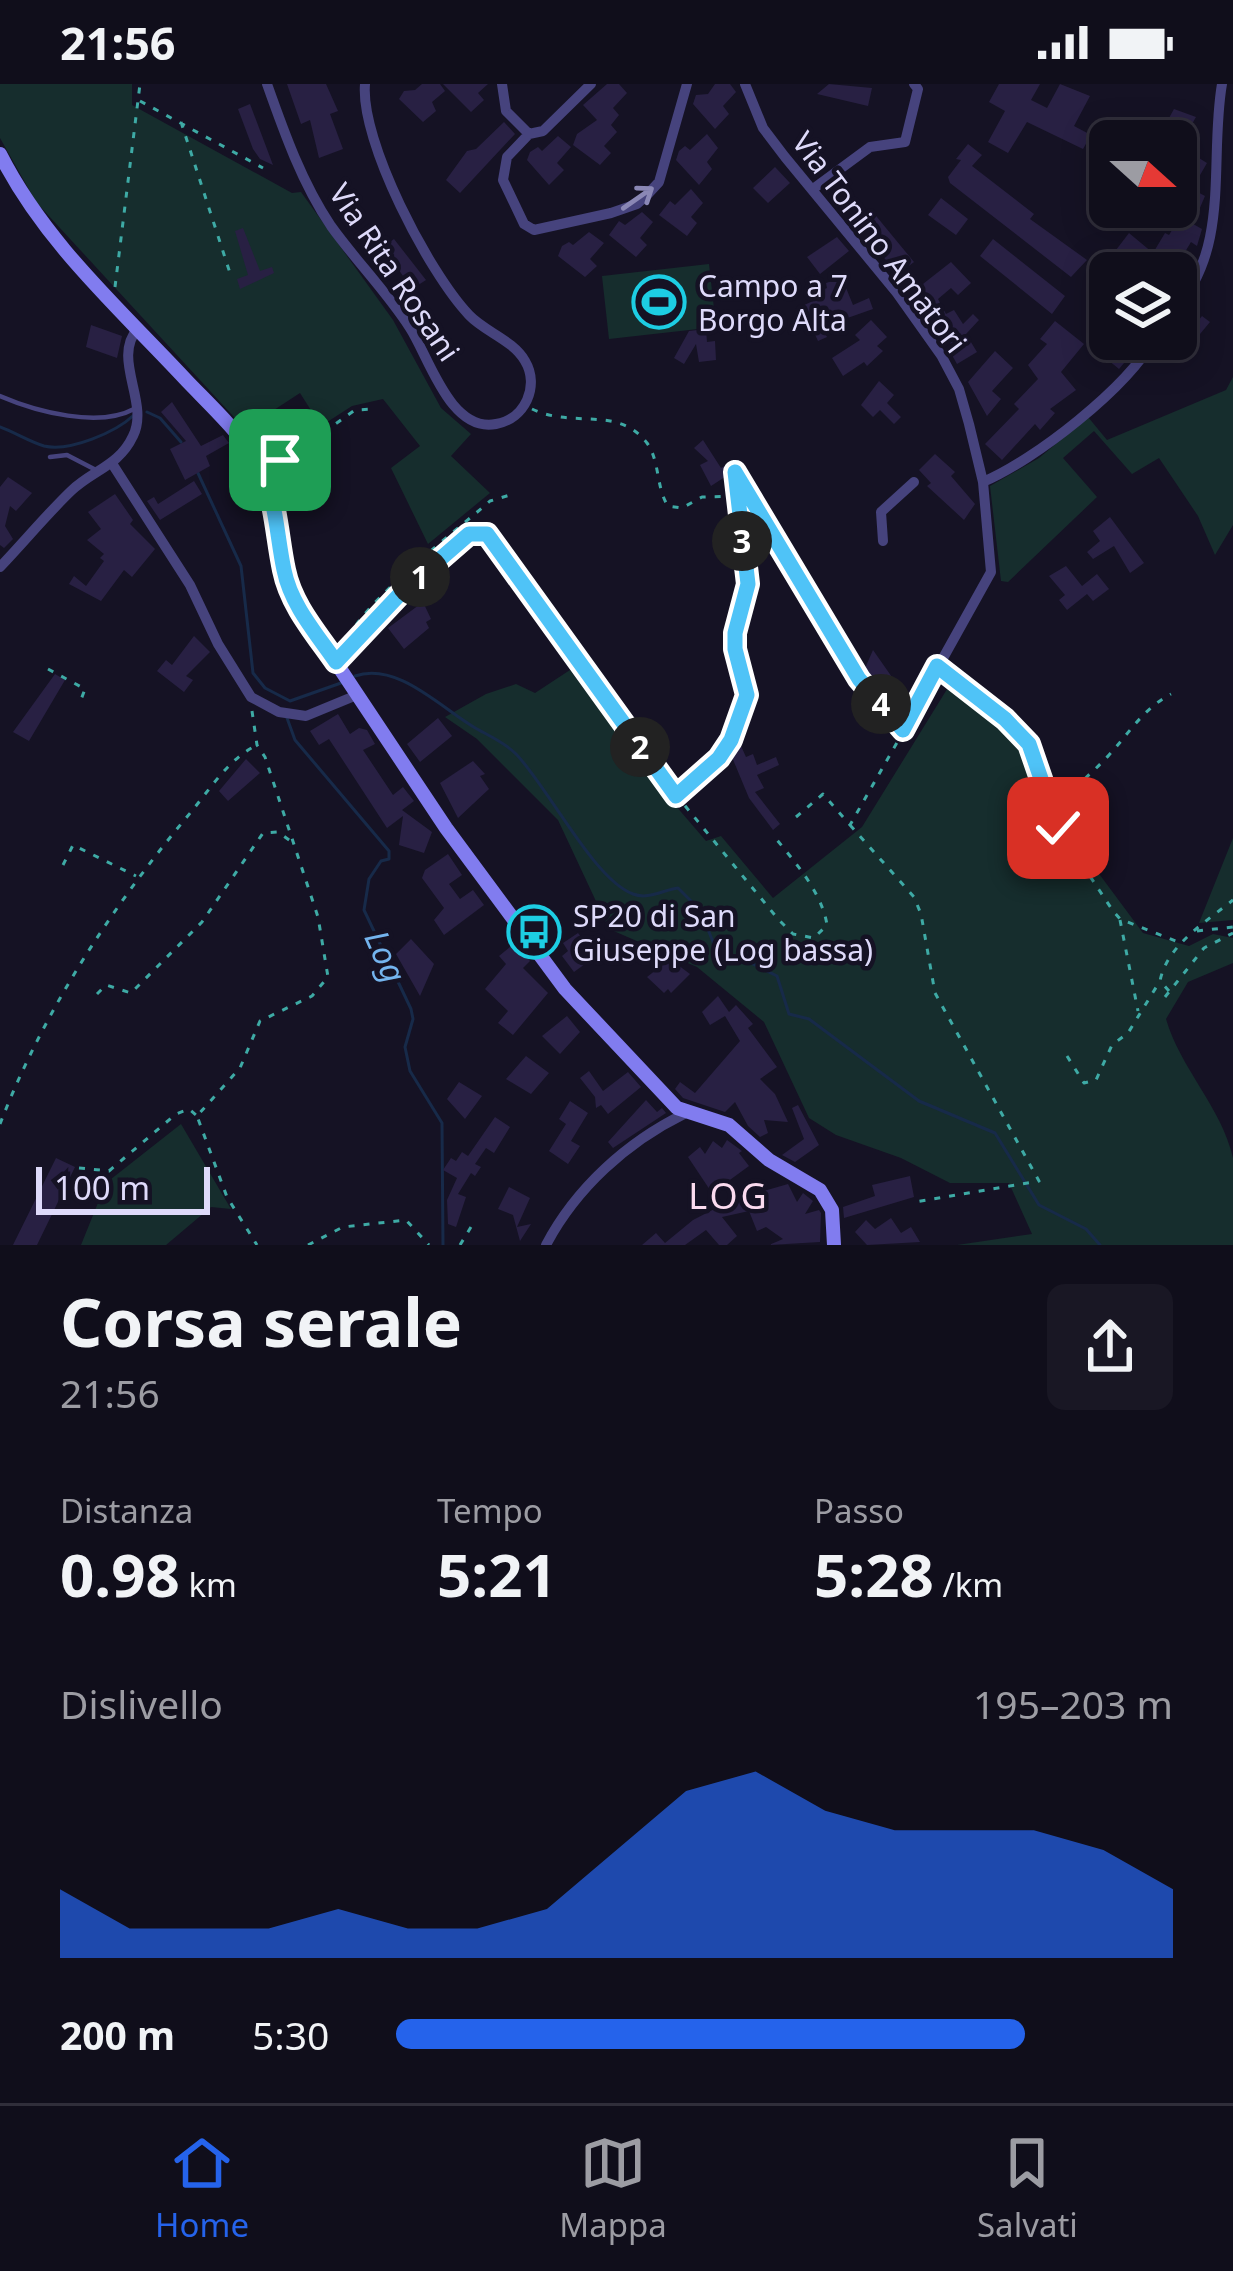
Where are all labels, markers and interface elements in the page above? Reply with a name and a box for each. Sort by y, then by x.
text: 21:56 [60,12,176,73]
north arrow [1089,120,1197,228]
map controls [1089,120,1197,360]
street label: Via Tonino Amatori [783,123,977,361]
street label: Via Rita Rosani [320,175,470,369]
one-way arrow [621,185,654,210]
button: layers [1089,252,1197,360]
place label: Campo a 7 Borgo Alta [698,265,848,340]
sports icon: Campo a 7 Borgo Alta [631,274,687,330]
pin [229,409,331,511]
icon: arrive [247,427,313,493]
pin: 3 [712,511,772,571]
text: 3 [733,518,751,563]
pin: 1 [390,547,450,607]
text: 1 [411,554,429,599]
pin: 4 [851,674,911,734]
text: 4 [872,681,890,726]
pin: 2 [610,717,670,777]
text: 2 [631,724,649,769]
pin [1007,777,1109,879]
icon: check [1025,795,1091,861]
place label: SP20 di San Giuseppe (Log bassa) [573,895,873,970]
bus stop icon: SP20 di San Giuseppe (Log bassa) [506,904,562,960]
water label: Log [355,922,417,990]
scale bar [36,1161,210,1214]
text: 100 m [54,1165,150,1210]
district label: LOG [688,1171,770,1220]
text: Corsa serale [60,1276,462,1366]
button: share [1047,1284,1173,1410]
text: 21:56 [60,1366,160,1419]
text: Distanza [60,1488,193,1533]
text: Tempo [437,1488,543,1533]
text: Passo [814,1488,904,1533]
text: 0.98 [60,1533,180,1615]
text: 5:21 [437,1533,557,1615]
text: 5:28 [814,1533,934,1615]
text: km [180,1562,237,1607]
text: /km [934,1562,1003,1607]
text: Dislivello [60,1677,223,1730]
text: 195–203 m [973,1677,1173,1730]
text: 200 m [60,2008,175,2061]
text: 5:30 [252,2008,329,2061]
tab: Home [155,2130,249,2247]
tab: Mappa [559,2130,667,2247]
tab: Salvati [977,2130,1078,2247]

